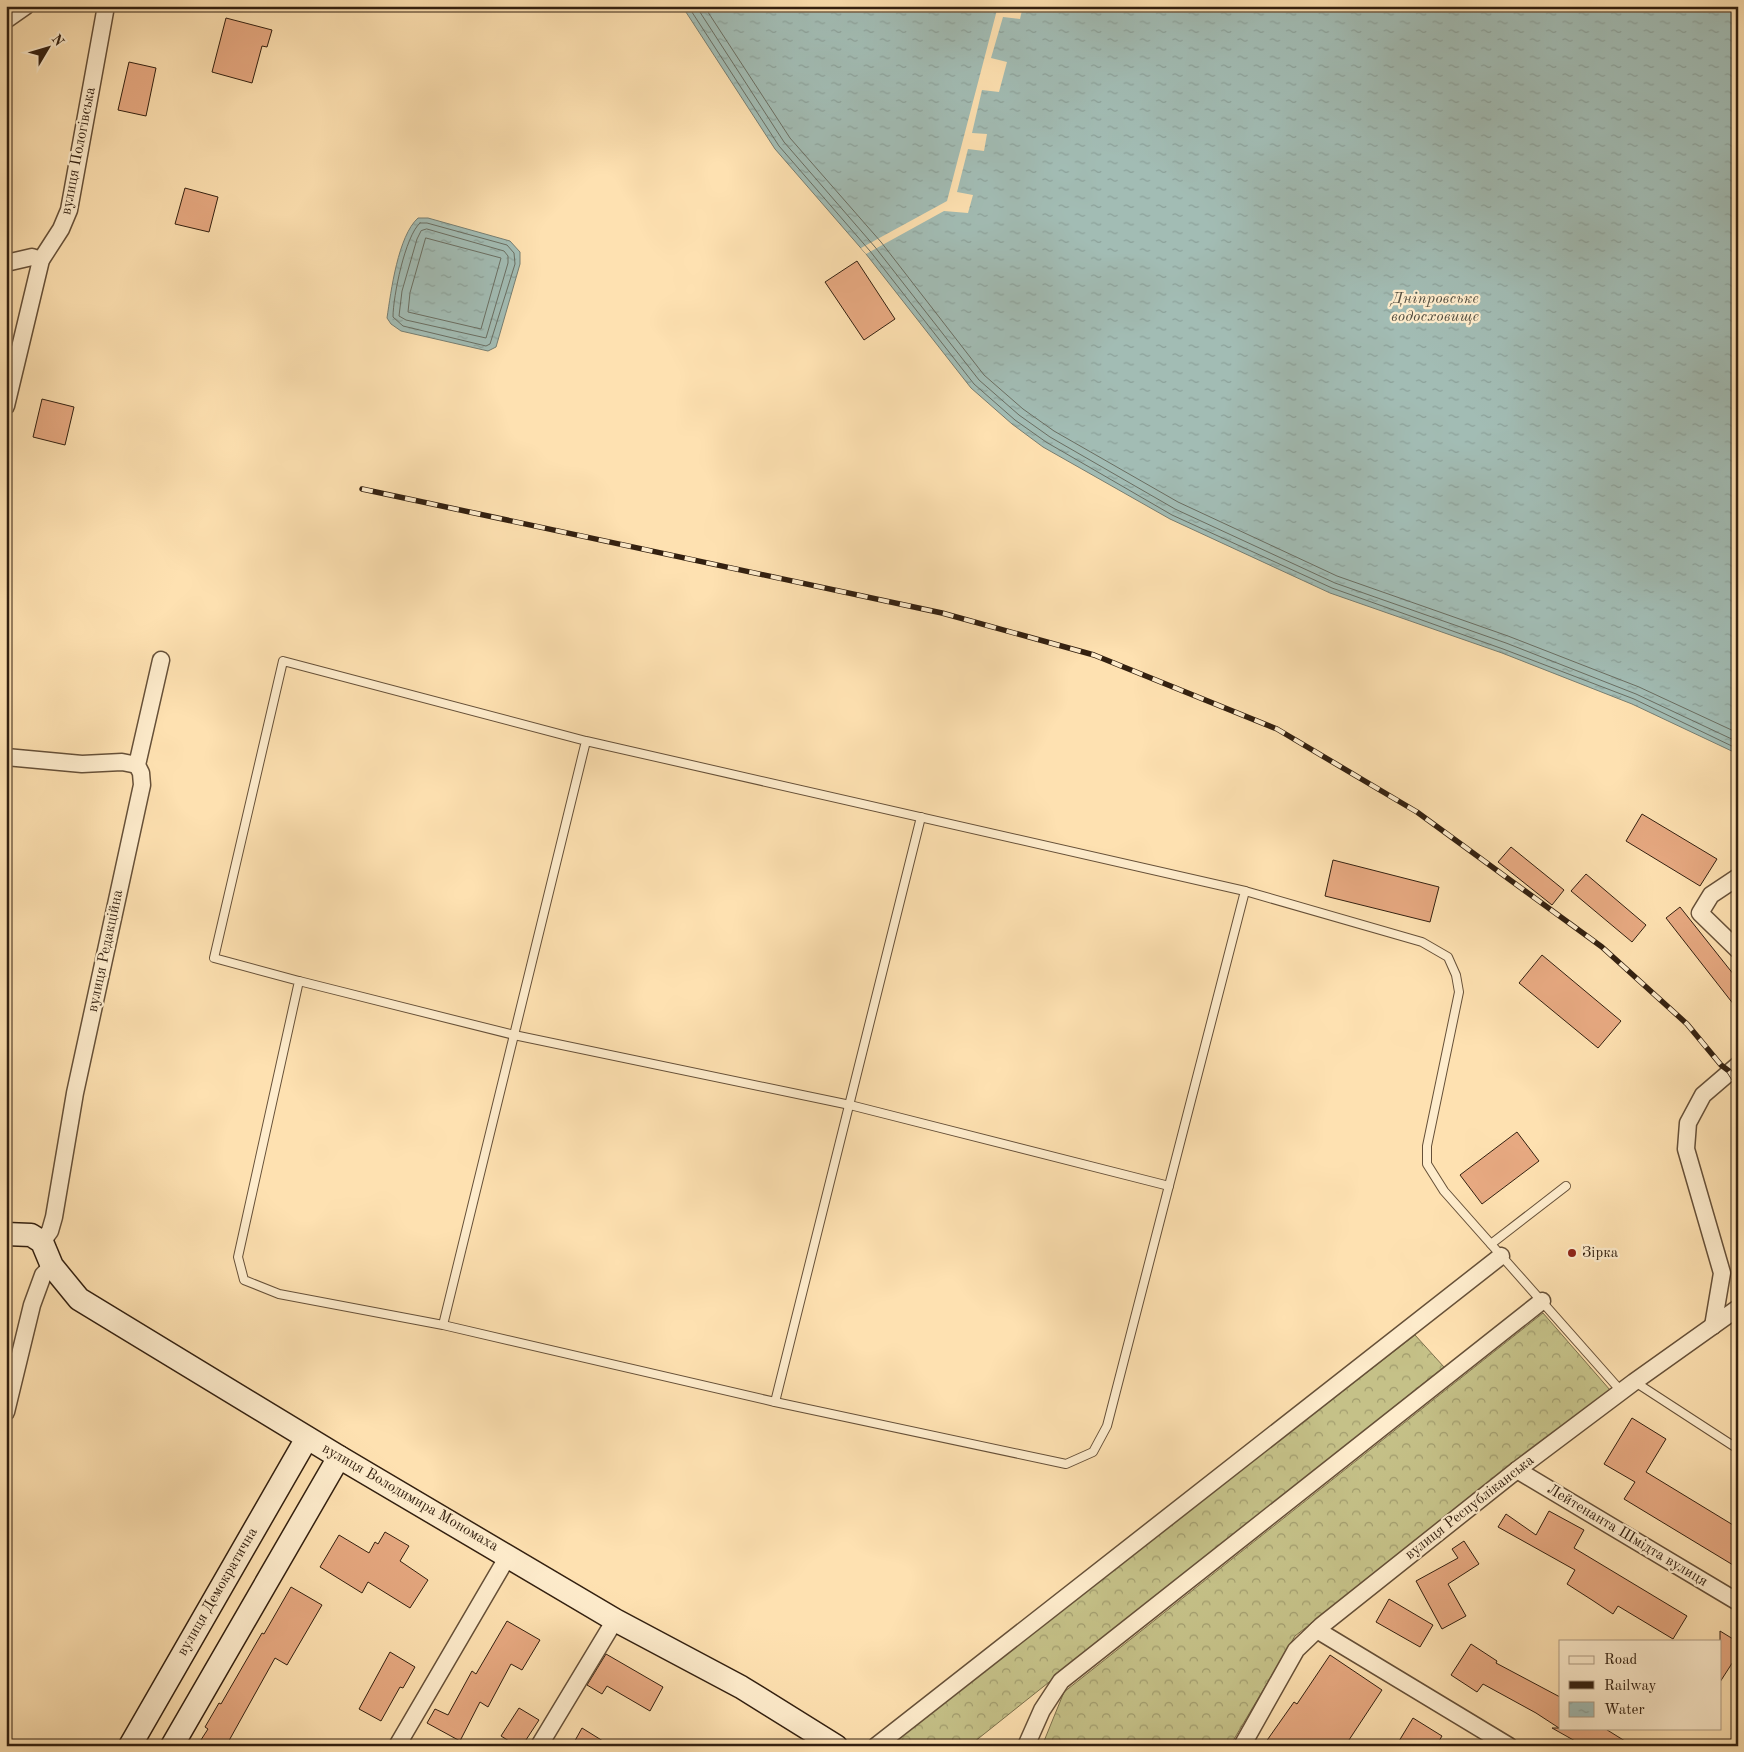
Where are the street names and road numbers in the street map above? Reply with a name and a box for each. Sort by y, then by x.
street label: вулиця Пологівська [59,85,99,216]
street label: вулиця Редакційна [86,888,126,1014]
street label: вулиця Володимира Мономаха [319,1441,501,1555]
street label: вулиця Республіканська [1403,1453,1538,1563]
street label: Лейтенанта Шмідта вулиця [1544,1482,1710,1590]
street label: вулиця Демократична [175,1525,261,1659]

